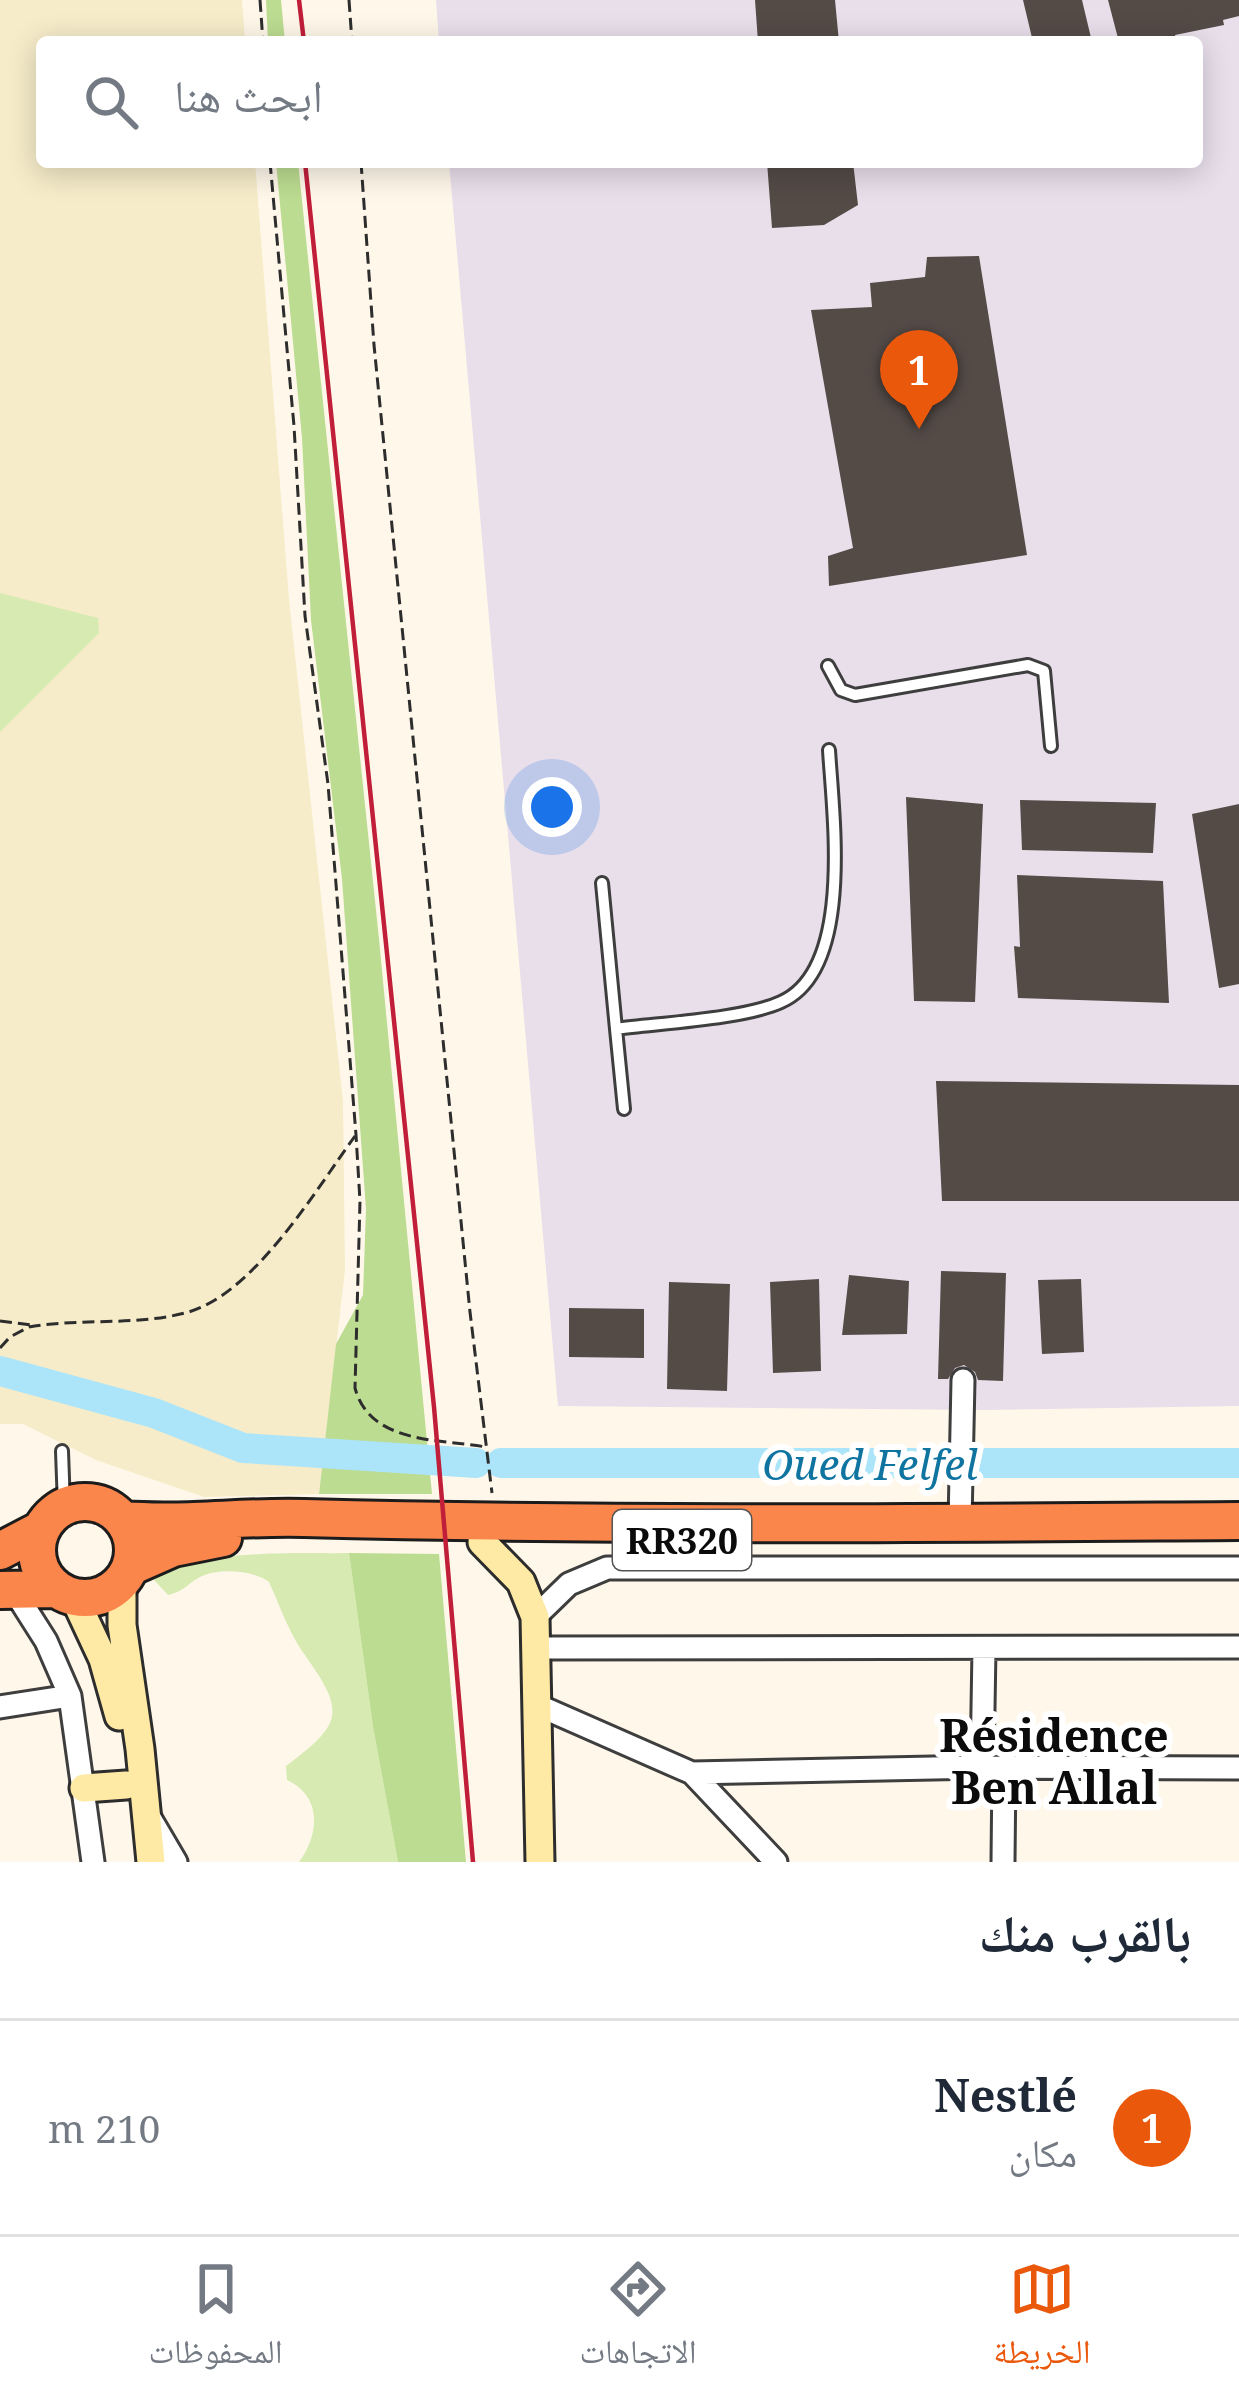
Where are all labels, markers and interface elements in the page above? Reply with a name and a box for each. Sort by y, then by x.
search box [36,36,1203,168]
text: ابحث هنا [174,64,323,125]
icon: search [78,69,144,135]
pin: 1 [880,330,958,429]
your location [522,777,582,837]
water label: Oued Felfel [762,1435,978,1492]
road number: RR320 [613,1510,751,1570]
district label: Résidence Ben Allal [939,1704,1169,1817]
text: بالقرب منك [979,1897,1191,1967]
text: Nestlé [934,2064,1077,2125]
text: 210 m [48,2101,160,2154]
text: 1 [1141,2101,1163,2154]
text: مكان [1009,2125,1077,2178]
tab: المحفوظات [148,2256,283,2384]
tab: الاتجاهات [579,2256,697,2384]
tab: الخريطة [993,2256,1091,2384]

